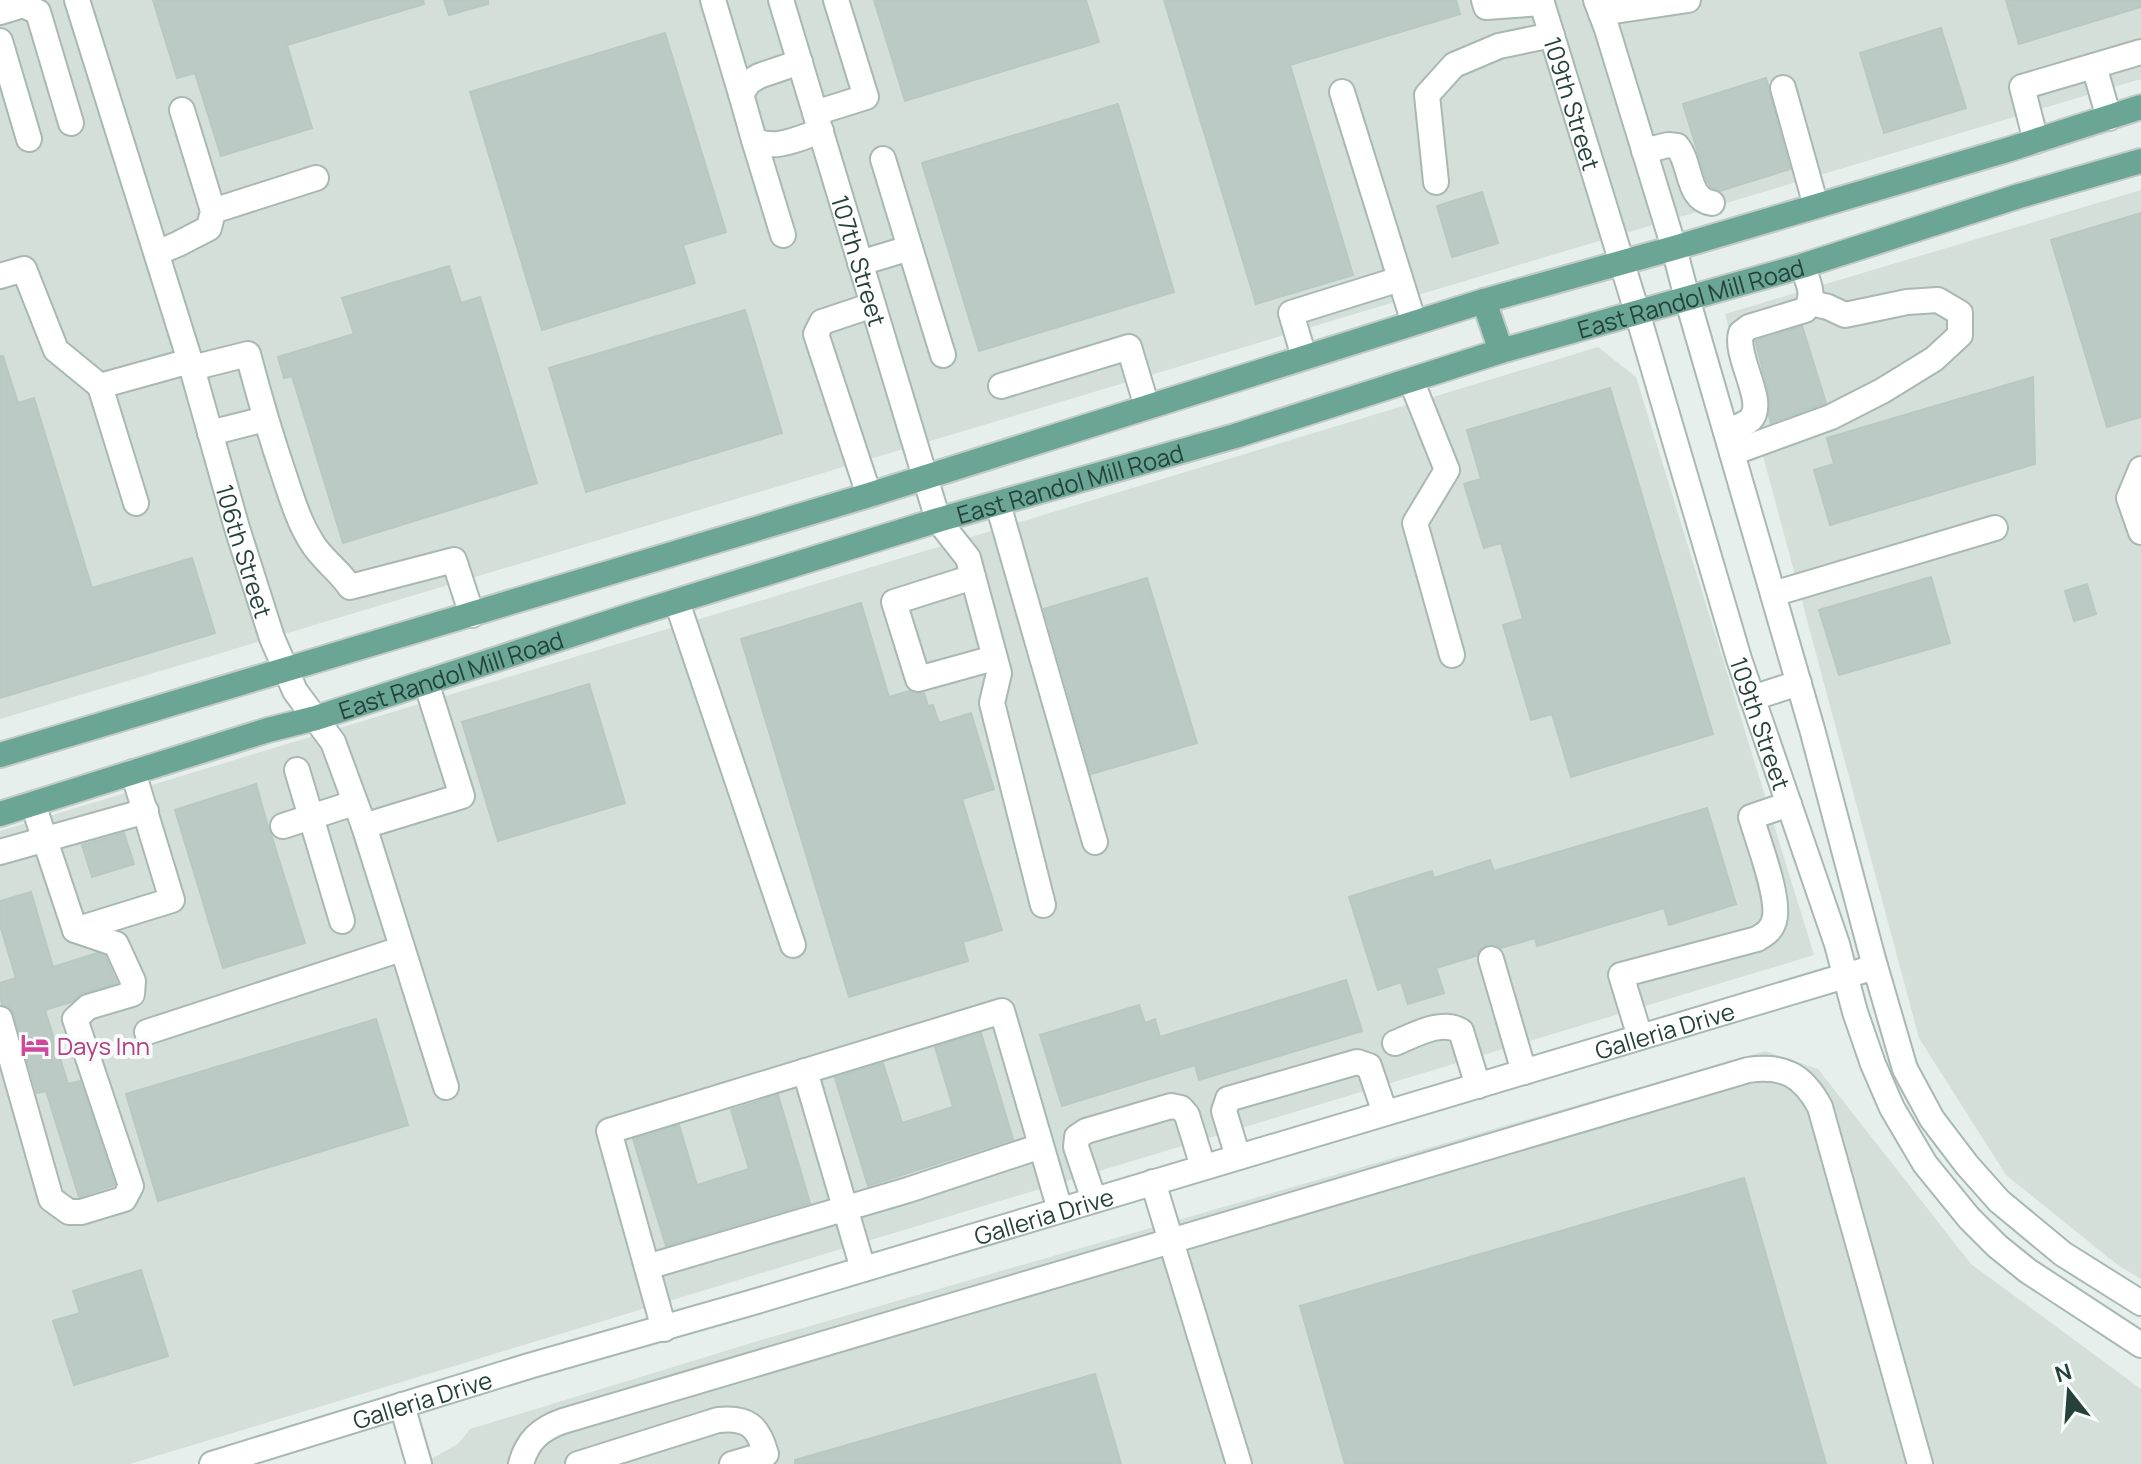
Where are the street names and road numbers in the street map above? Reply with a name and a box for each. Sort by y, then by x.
street label: 109th Street [1537,32,1609,174]
street label: 107th Street [824,191,895,330]
street label: East Randol Mill Road [1573,250,1808,345]
street label: East Randol Mill Road [952,435,1187,531]
street label: 106th Street [209,480,281,622]
street label: East Randol Mill Road [334,622,567,726]
street label: 109th Street [1723,653,1799,794]
street label: Galleria Drive [1591,993,1738,1066]
street label: Galleria Drive [970,1179,1117,1252]
street label: Galleria Drive [348,1362,496,1436]

